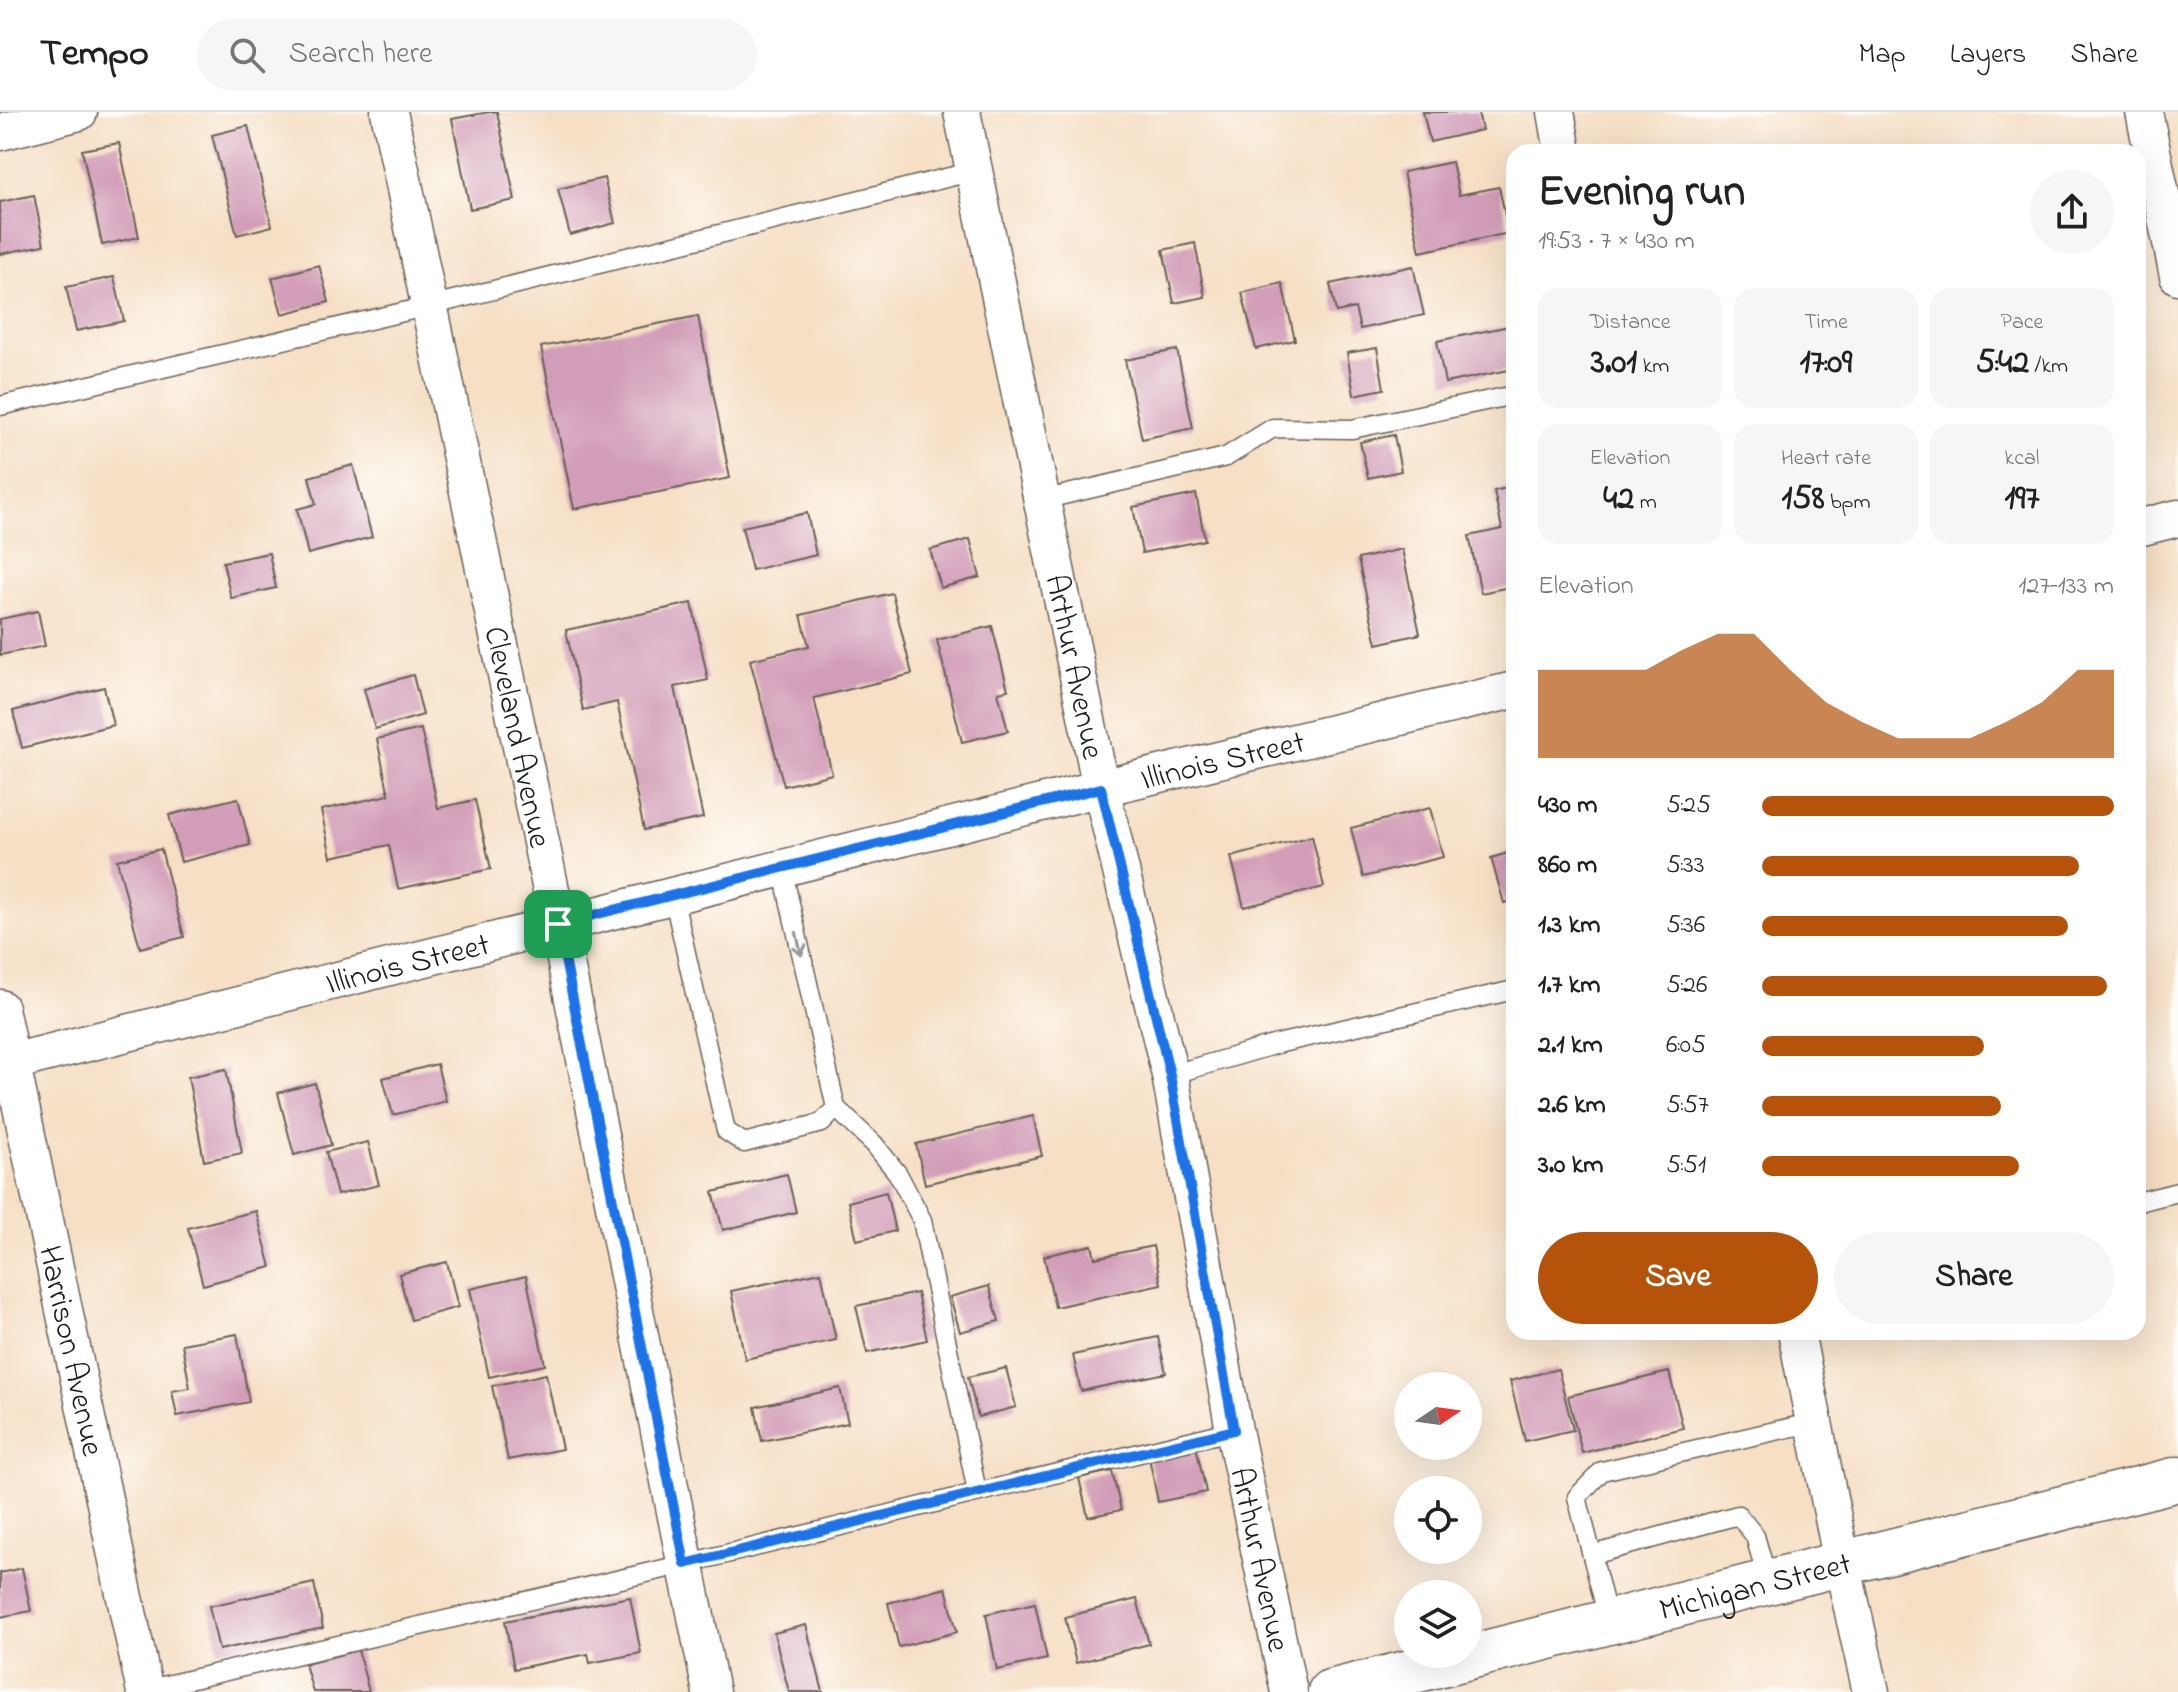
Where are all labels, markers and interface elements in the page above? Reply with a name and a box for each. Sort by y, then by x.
search box [197,19,757,91]
text: Tempo [40,27,149,83]
icon: search [225,33,269,77]
text: Search here [289,33,432,77]
text: Map [1858,35,1906,76]
text: Layers [1950,35,2026,76]
text: Share [2070,35,2138,76]
text: Evening run [1538,161,1745,225]
button: share [2030,170,2114,254]
text: 19:53 · 7 × 430 m [1538,223,1695,261]
text: Distance [1589,307,1671,339]
text: Time [1804,307,1848,339]
text: Pace [2001,307,2043,339]
text: 3.01 [1591,339,1637,389]
text: 17:09 [1800,339,1852,389]
text: 5:42 [1976,339,2029,389]
text: km [1637,351,1669,383]
text: /km [2029,351,2068,383]
text: Elevation [1590,443,1670,475]
text: Heart rate [1781,443,1871,475]
text: kcal [2005,443,2039,475]
text: 42 [1603,475,1634,525]
text: 158 [1781,475,1824,525]
text: 197 [2004,475,2040,525]
text: m [1634,487,1657,519]
text: bpm [1824,487,1871,519]
text: Elevation [1538,568,1634,606]
text: 127–133 m [2018,568,2114,606]
street label: Arthur Avenue [1031,571,1115,764]
street label: Cleveland Avenue [470,622,562,853]
street label: Illinois Street [1136,720,1310,805]
text: 430 m [1538,787,1597,825]
text: 5:25 [1666,787,1711,825]
text: 860 m [1538,847,1597,885]
text: 5:33 [1666,847,1705,885]
pin [524,890,592,958]
icon: arrive [536,902,580,946]
text: 1.3 km [1538,907,1600,945]
text: 5:36 [1666,907,1705,945]
street label: Illinois Street [321,923,495,1009]
one-way arrow [792,931,807,957]
text: 1.7 km [1538,967,1600,1005]
text: 5:26 [1666,967,1707,1005]
text: 2.1 km [1538,1027,1603,1065]
text: 6:05 [1666,1027,1706,1065]
text: 2.6 km [1538,1087,1606,1125]
text: 5:57 [1666,1087,1709,1125]
text: 3.0 km [1538,1147,1603,1185]
text: 5:51 [1666,1147,1706,1185]
button: Save [1538,1232,1818,1324]
button: Share [1834,1232,2114,1324]
street label: Harrison Avenue [24,1242,114,1461]
north arrow [1394,1372,1482,1460]
map controls [1394,1372,1482,1668]
street label: Arthur Avenue [1215,1463,1300,1657]
button: locate [1394,1476,1482,1564]
street label: Michigan Street [1655,1542,1857,1635]
button: layers [1394,1580,1482,1668]

